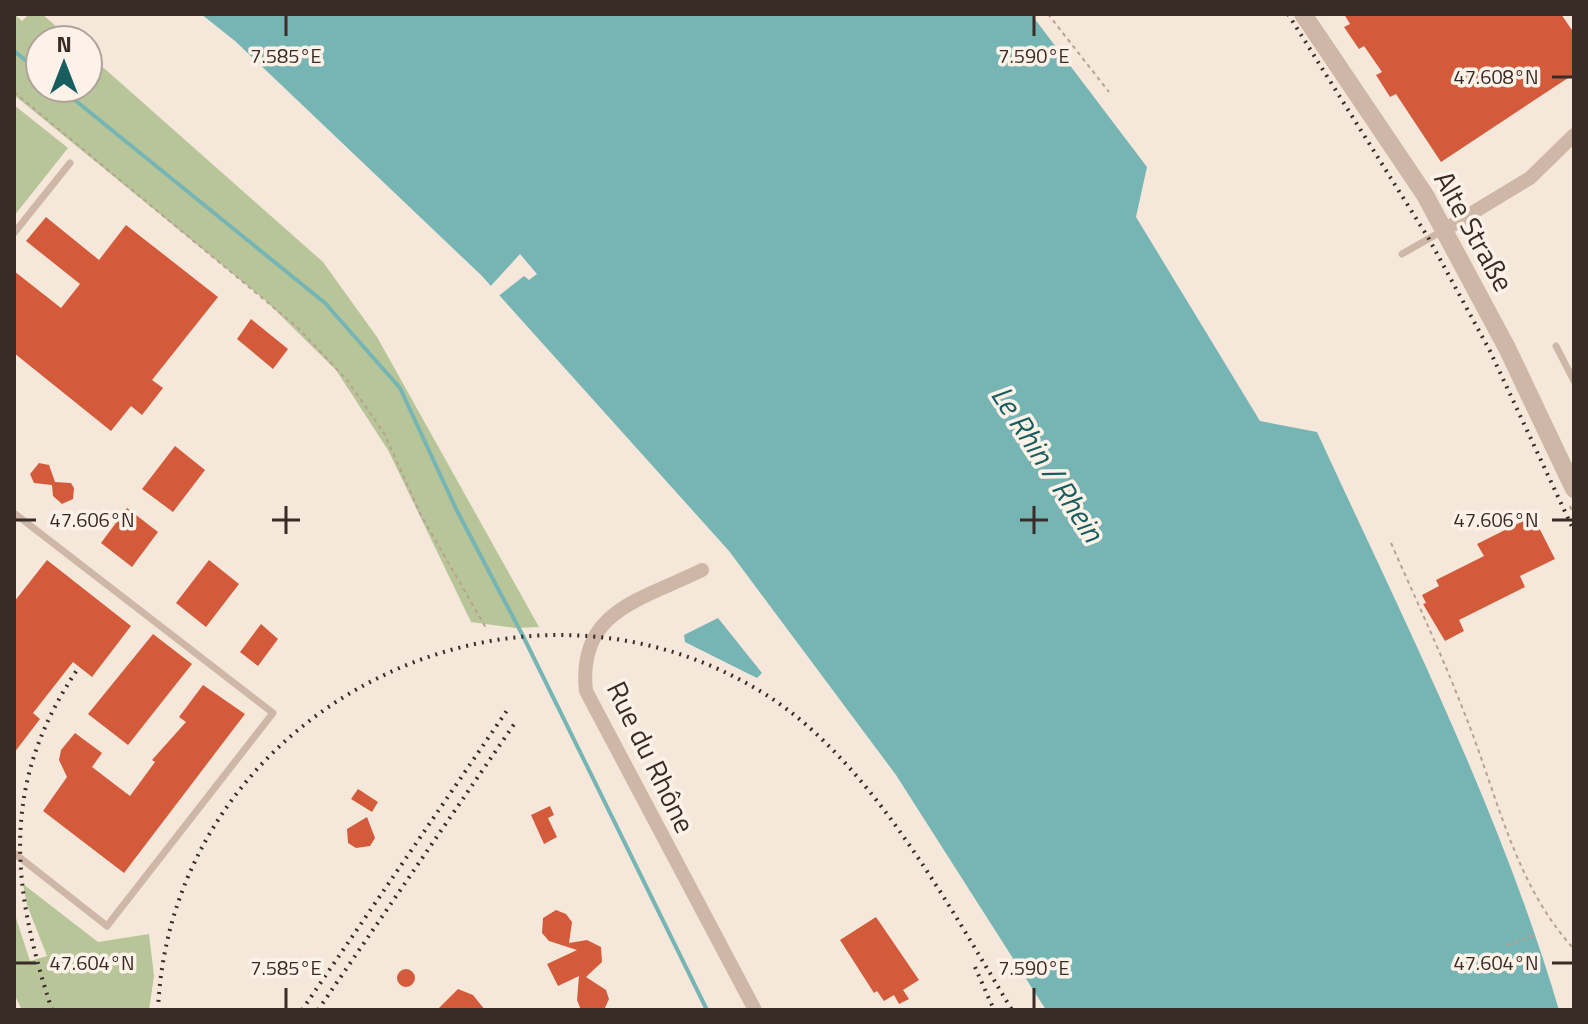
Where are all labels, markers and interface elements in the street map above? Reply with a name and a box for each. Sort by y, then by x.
north arrow [24,24,104,104]
text: N [56,27,72,61]
text: 7.585°E [250,40,322,71]
text: 7.590°E [998,40,1070,71]
text: 47.608°N [1453,61,1539,92]
street label: Alte Straße [1424,163,1525,299]
water label: Le Rhin / Rhein [980,376,1116,552]
text: 47.606°N [49,504,135,535]
text: 47.606°N [1453,504,1539,535]
street label: Rue du Rhône [596,673,707,840]
text: 47.604°N [49,947,135,978]
text: 47.604°N [1453,947,1539,978]
text: 7.585°E [250,952,322,983]
text: 7.590°E [998,952,1070,983]

